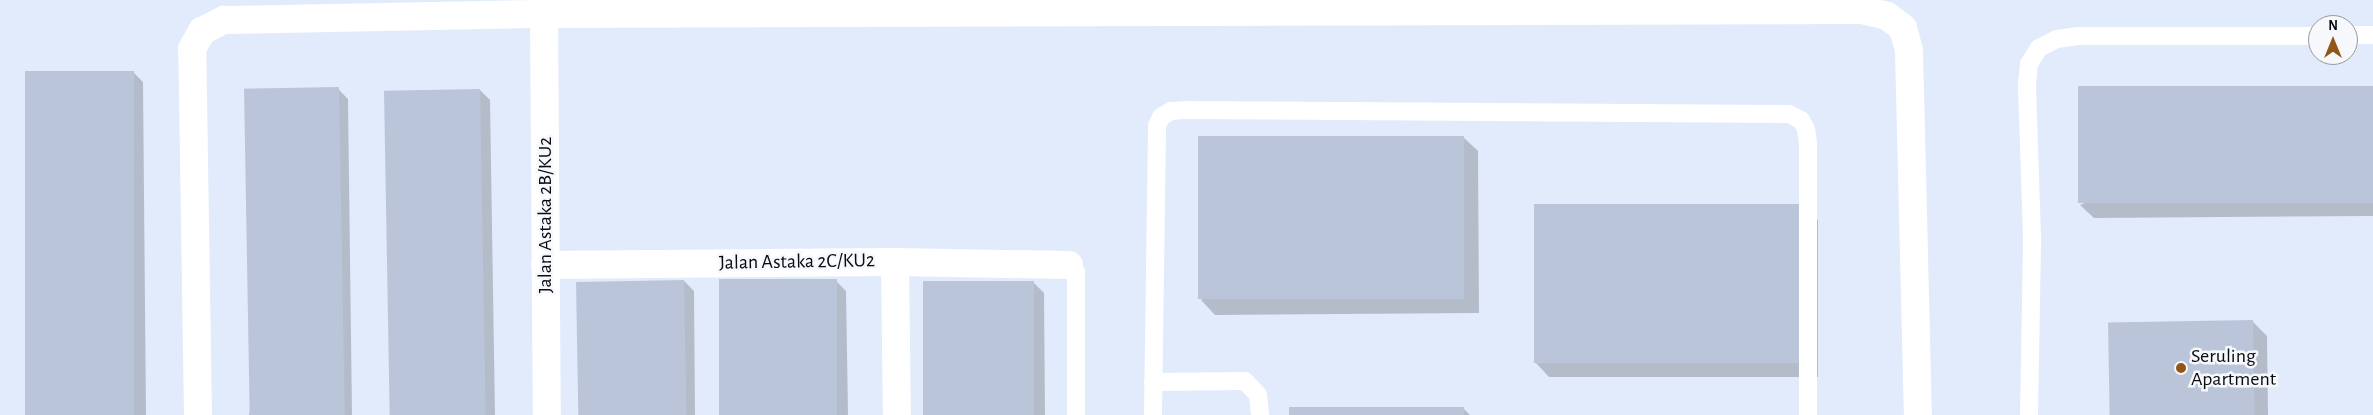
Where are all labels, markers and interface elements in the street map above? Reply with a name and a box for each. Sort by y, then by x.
north arrow [2308,15,2358,65]
text: N [2328,19,2338,33]
street label: Jalan Astaka 2B/KU2 [533,137,557,293]
street label: Jalan Astaka 2C/KU2 [719,249,875,275]
place label: Seruling Apartment [2191,344,2276,391]
marker: Seruling Apartment [2175,362,2187,374]

